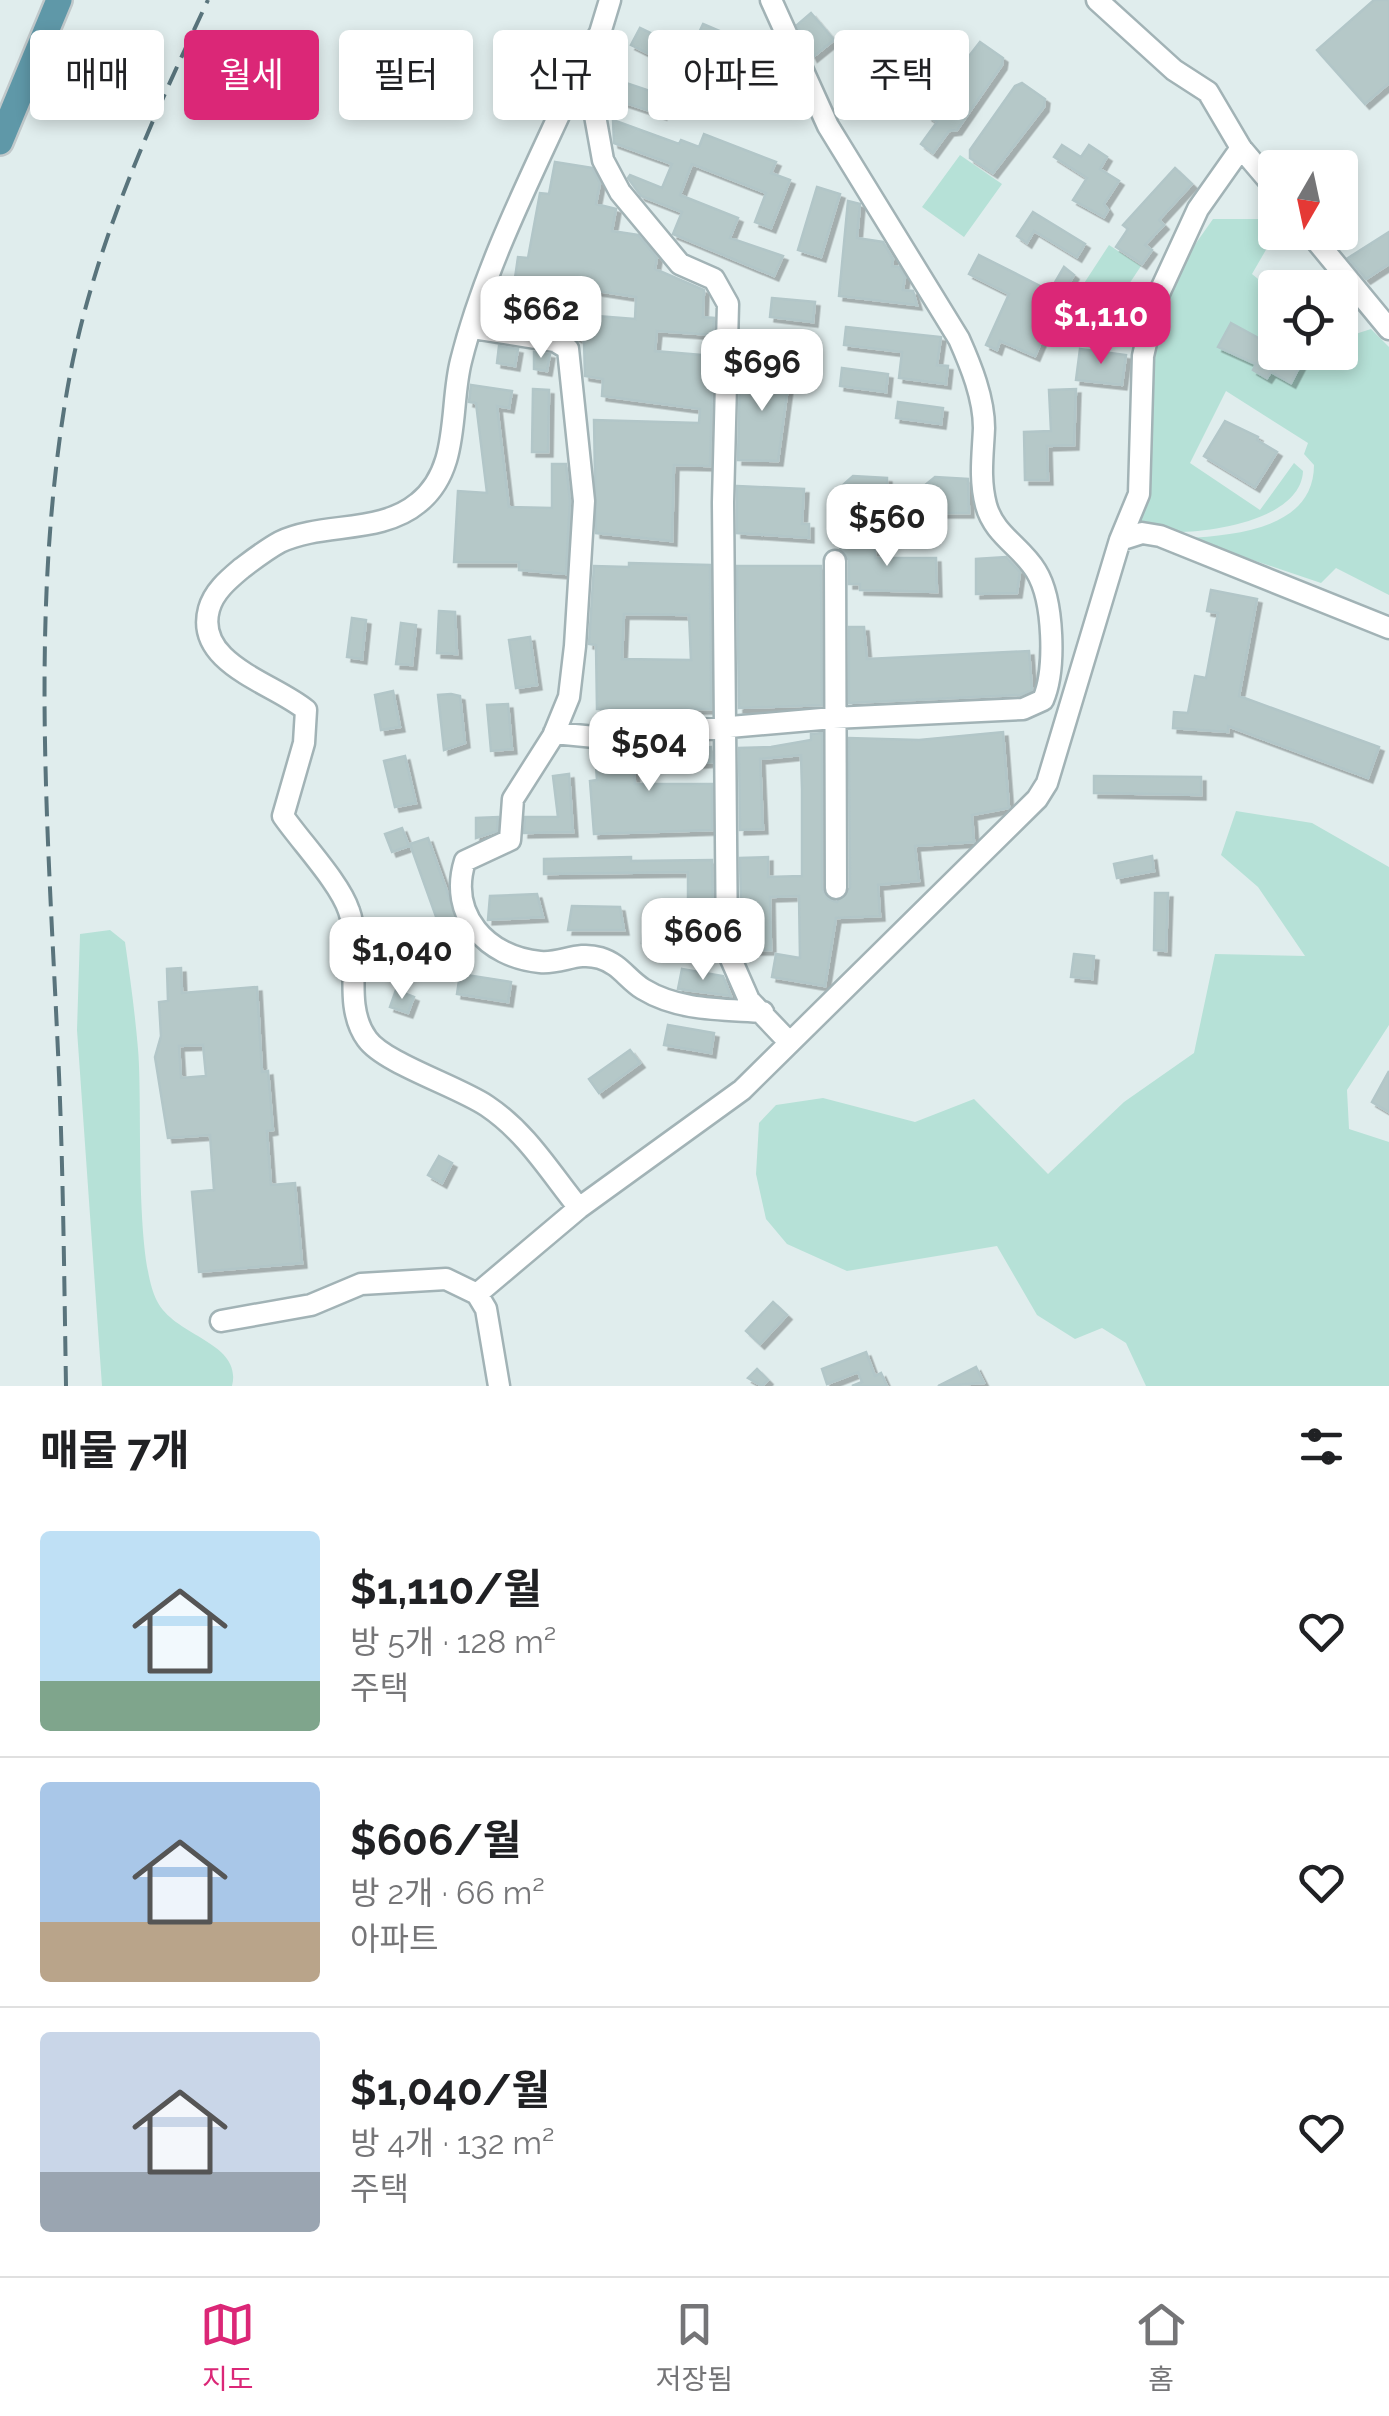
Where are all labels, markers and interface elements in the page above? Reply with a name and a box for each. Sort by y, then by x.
chip: 매매 [30,30,164,120]
chip: 월세 [184,30,319,120]
chip: 필터 [339,30,473,120]
chip: 신규 [493,30,628,120]
chip: 아파트 [648,30,814,120]
chip: 주택 [834,30,969,120]
north arrow [1258,150,1358,250]
map controls [1258,150,1358,370]
button: locate [1258,270,1358,370]
pin: $662 [482,276,600,361]
pin: $1,110 [1020,282,1182,367]
text: $662 [502,290,580,327]
text: $1,110 [1054,296,1148,333]
pin: $696 [703,329,821,414]
text: $696 [723,343,801,380]
pin: $560 [828,484,946,569]
text: $560 [848,498,926,535]
pin: $504 [590,709,708,794]
text: $504 [611,723,687,760]
pin: $606 [644,898,762,983]
text: $606 [664,912,742,949]
pin: $1,040 [321,917,483,1002]
text: $1,040 [351,931,453,968]
icon: filters [1294,1419,1349,1474]
text: 매물 7개 [40,1426,190,1475]
text: $1,110/월 [350,1565,542,1614]
icon: home [120,1571,240,1691]
icon: heart [1294,1604,1349,1659]
text: 방 5개 · 128 m² [350,1623,556,1660]
text: 주택 [350,1669,409,1706]
text: $606/월 [350,1816,521,1865]
icon: home [120,1822,240,1942]
icon: heart [1294,1855,1349,1910]
text: 방 2개 · 66 m² [350,1874,545,1911]
text: 아파트 [350,1920,438,1957]
text: $1,040/월 [350,2066,550,2115]
icon: home [120,2072,240,2192]
icon: heart [1294,2105,1349,2160]
text: 방 4개 · 132 m² [350,2124,554,2161]
text: 주택 [350,2170,409,2207]
tab: 지도 [200,2297,255,2397]
tab: 저장됨 [656,2297,733,2397]
tab: 홈 [1134,2297,1189,2397]

